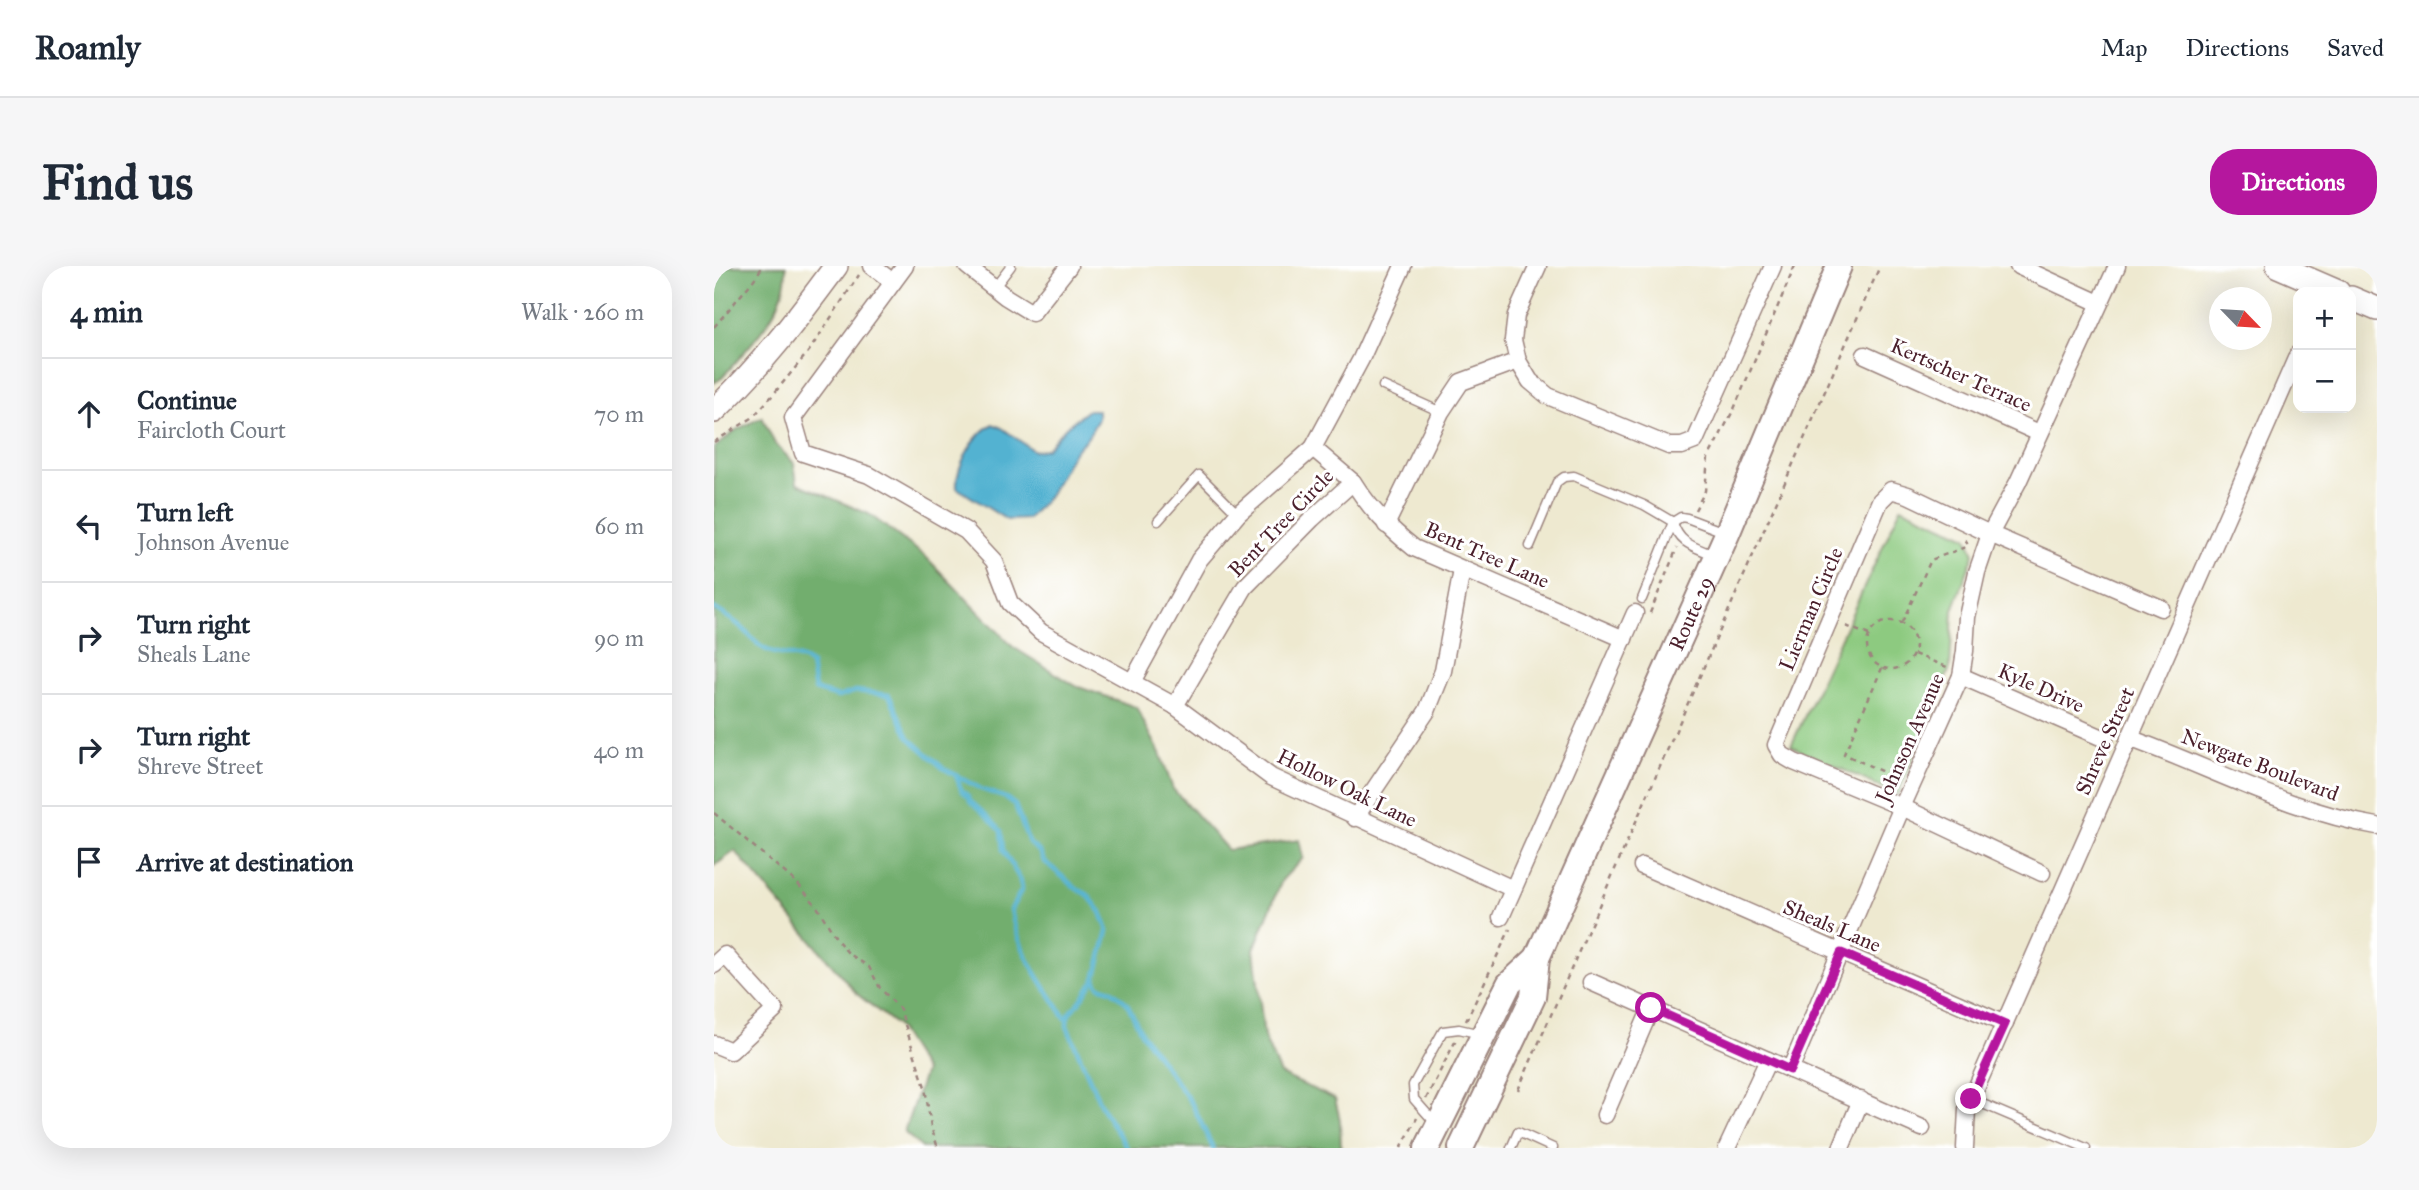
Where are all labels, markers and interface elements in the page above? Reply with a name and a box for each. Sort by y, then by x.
text: Roamly [35,28,140,68]
text: Map [2101,33,2148,63]
text: Directions [2186,33,2289,63]
text: Saved [2327,33,2384,63]
button: Directions [2210,149,2377,215]
text: Find us [42,153,193,212]
north arrow [2209,287,2272,350]
map controls [2293,287,2356,413]
button: + [2293,287,2356,350]
text: 4 min [70,294,143,330]
text: Walk · 260 m [521,298,644,326]
street label: Kertscher Terrace [1886,332,2036,418]
button: − [2293,350,2356,413]
text: Continue [137,384,237,416]
icon: ahead [70,395,108,433]
text: 70 m [594,400,644,428]
text: Faircloth Court [137,416,286,444]
street label: Bent Tree Circle [1223,463,1339,583]
text: Turn left [137,496,233,528]
icon: left [70,507,108,545]
text: 60 m [595,512,644,540]
street label: Bent Tree Lane [1421,516,1554,594]
text: Johnson Avenue [137,528,289,556]
street label: Lierman Circle [1773,543,1849,675]
street label: Route 29 [1663,572,1719,655]
text: Turn right [137,608,250,640]
icon: right [70,619,108,657]
text: 90 m [594,624,644,652]
text: Sheals Lane [137,640,251,668]
street label: Kyle Drive [1994,658,2088,719]
street label: Johnson Avenue [1869,669,1950,809]
street label: Shreve Street [2070,682,2141,799]
text: Turn right [137,720,250,752]
street label: Newgate Boulevard [2178,723,2343,807]
icon: right [70,731,108,769]
text: 40 m [594,736,644,764]
street label: Hollow Oak Lane [1273,743,1421,833]
text: Shreve Street [137,752,263,780]
icon: arrive [70,843,108,881]
text: Arrive at destination [137,846,354,878]
street label: Sheals Lane [1779,894,1885,958]
route start [1635,992,1666,1023]
route end [1955,1083,1986,1114]

